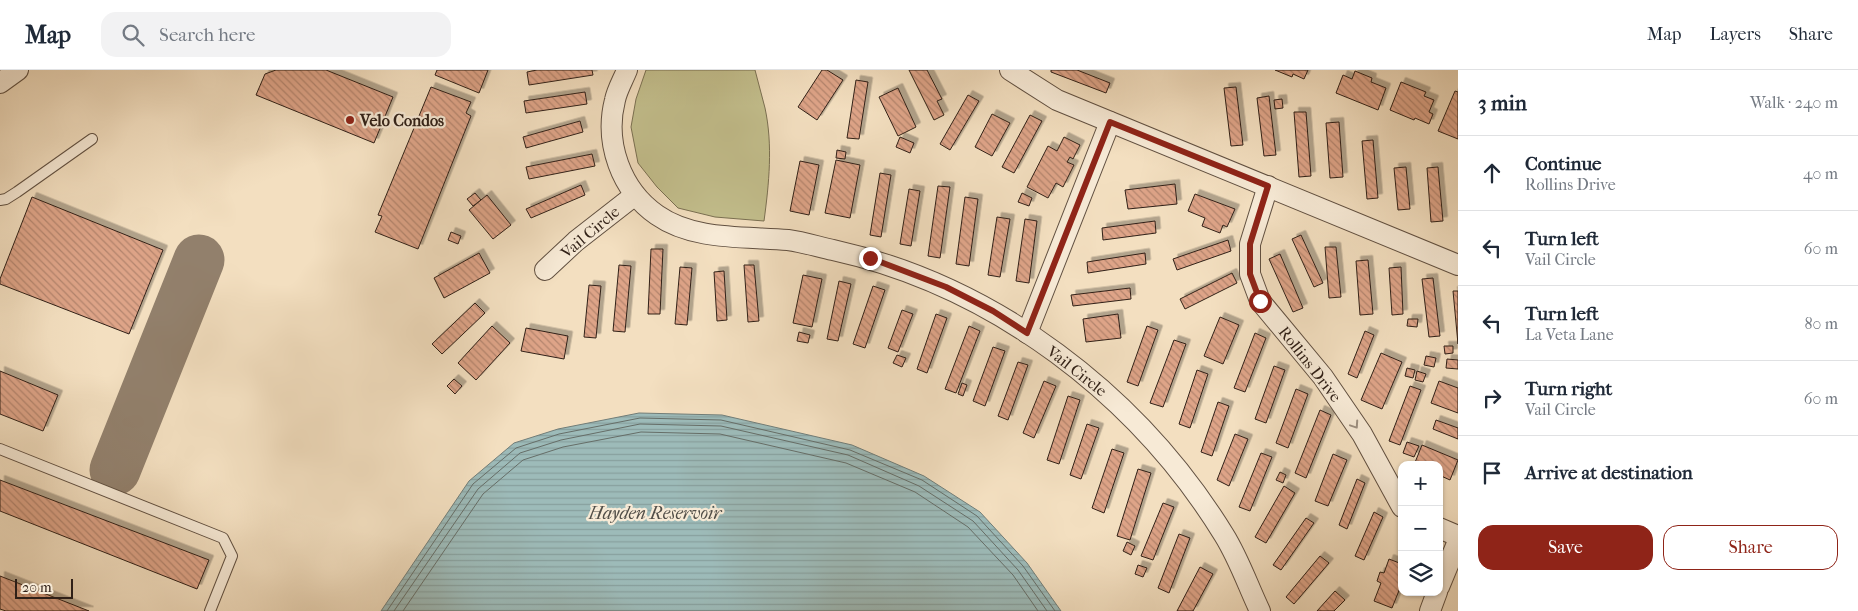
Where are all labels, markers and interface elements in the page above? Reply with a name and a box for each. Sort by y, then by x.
search box [101,12,451,57]
text: Map [25,21,71,49]
icon: search [119,21,147,49]
text: Search here [159,24,255,46]
text: Map [1647,24,1681,45]
text: Layers [1709,24,1761,45]
text: Share [1789,24,1833,45]
text: 3 min [1478,91,1527,115]
text: Walk · 240 m [1750,93,1838,112]
place label: Velo Condos [359,111,444,130]
marker: Velo Condos [344,114,356,126]
text: Continue [1525,153,1601,175]
icon: ahead [1478,159,1506,187]
text: 40 m [1803,164,1838,183]
text: Rollins Drive [1525,175,1616,194]
street label: Vail Circle [556,202,623,263]
text: Turn left [1525,228,1599,250]
icon: left [1478,234,1506,262]
text: 60 m [1804,239,1838,258]
route end [859,247,882,270]
text: Vail Circle [1525,250,1596,269]
route start [1249,290,1272,313]
text: Turn left [1525,303,1599,325]
icon: left [1478,309,1506,337]
text: 80 m [1804,314,1838,333]
street label: Rollins Drive [1275,322,1345,406]
text: La Veta Lane [1525,325,1614,344]
street label: Vail Circle [1042,341,1111,400]
text: Turn right [1525,378,1612,400]
icon: right [1478,384,1506,412]
text: 60 m [1804,389,1838,408]
text: Vail Circle [1525,400,1596,419]
one-way arrow [1349,419,1358,429]
icon: arrive [1478,459,1506,487]
map controls [1398,461,1443,596]
button: + [1398,461,1443,506]
text: Arrive at destination [1525,462,1693,484]
water label: Hayden Reservoir [588,503,723,524]
button: − [1398,506,1443,551]
button: Save [1478,525,1653,570]
button: Share [1663,525,1838,570]
button: layers [1398,551,1443,596]
scale bar [15,576,72,599]
text: 20 m [22,579,52,596]

